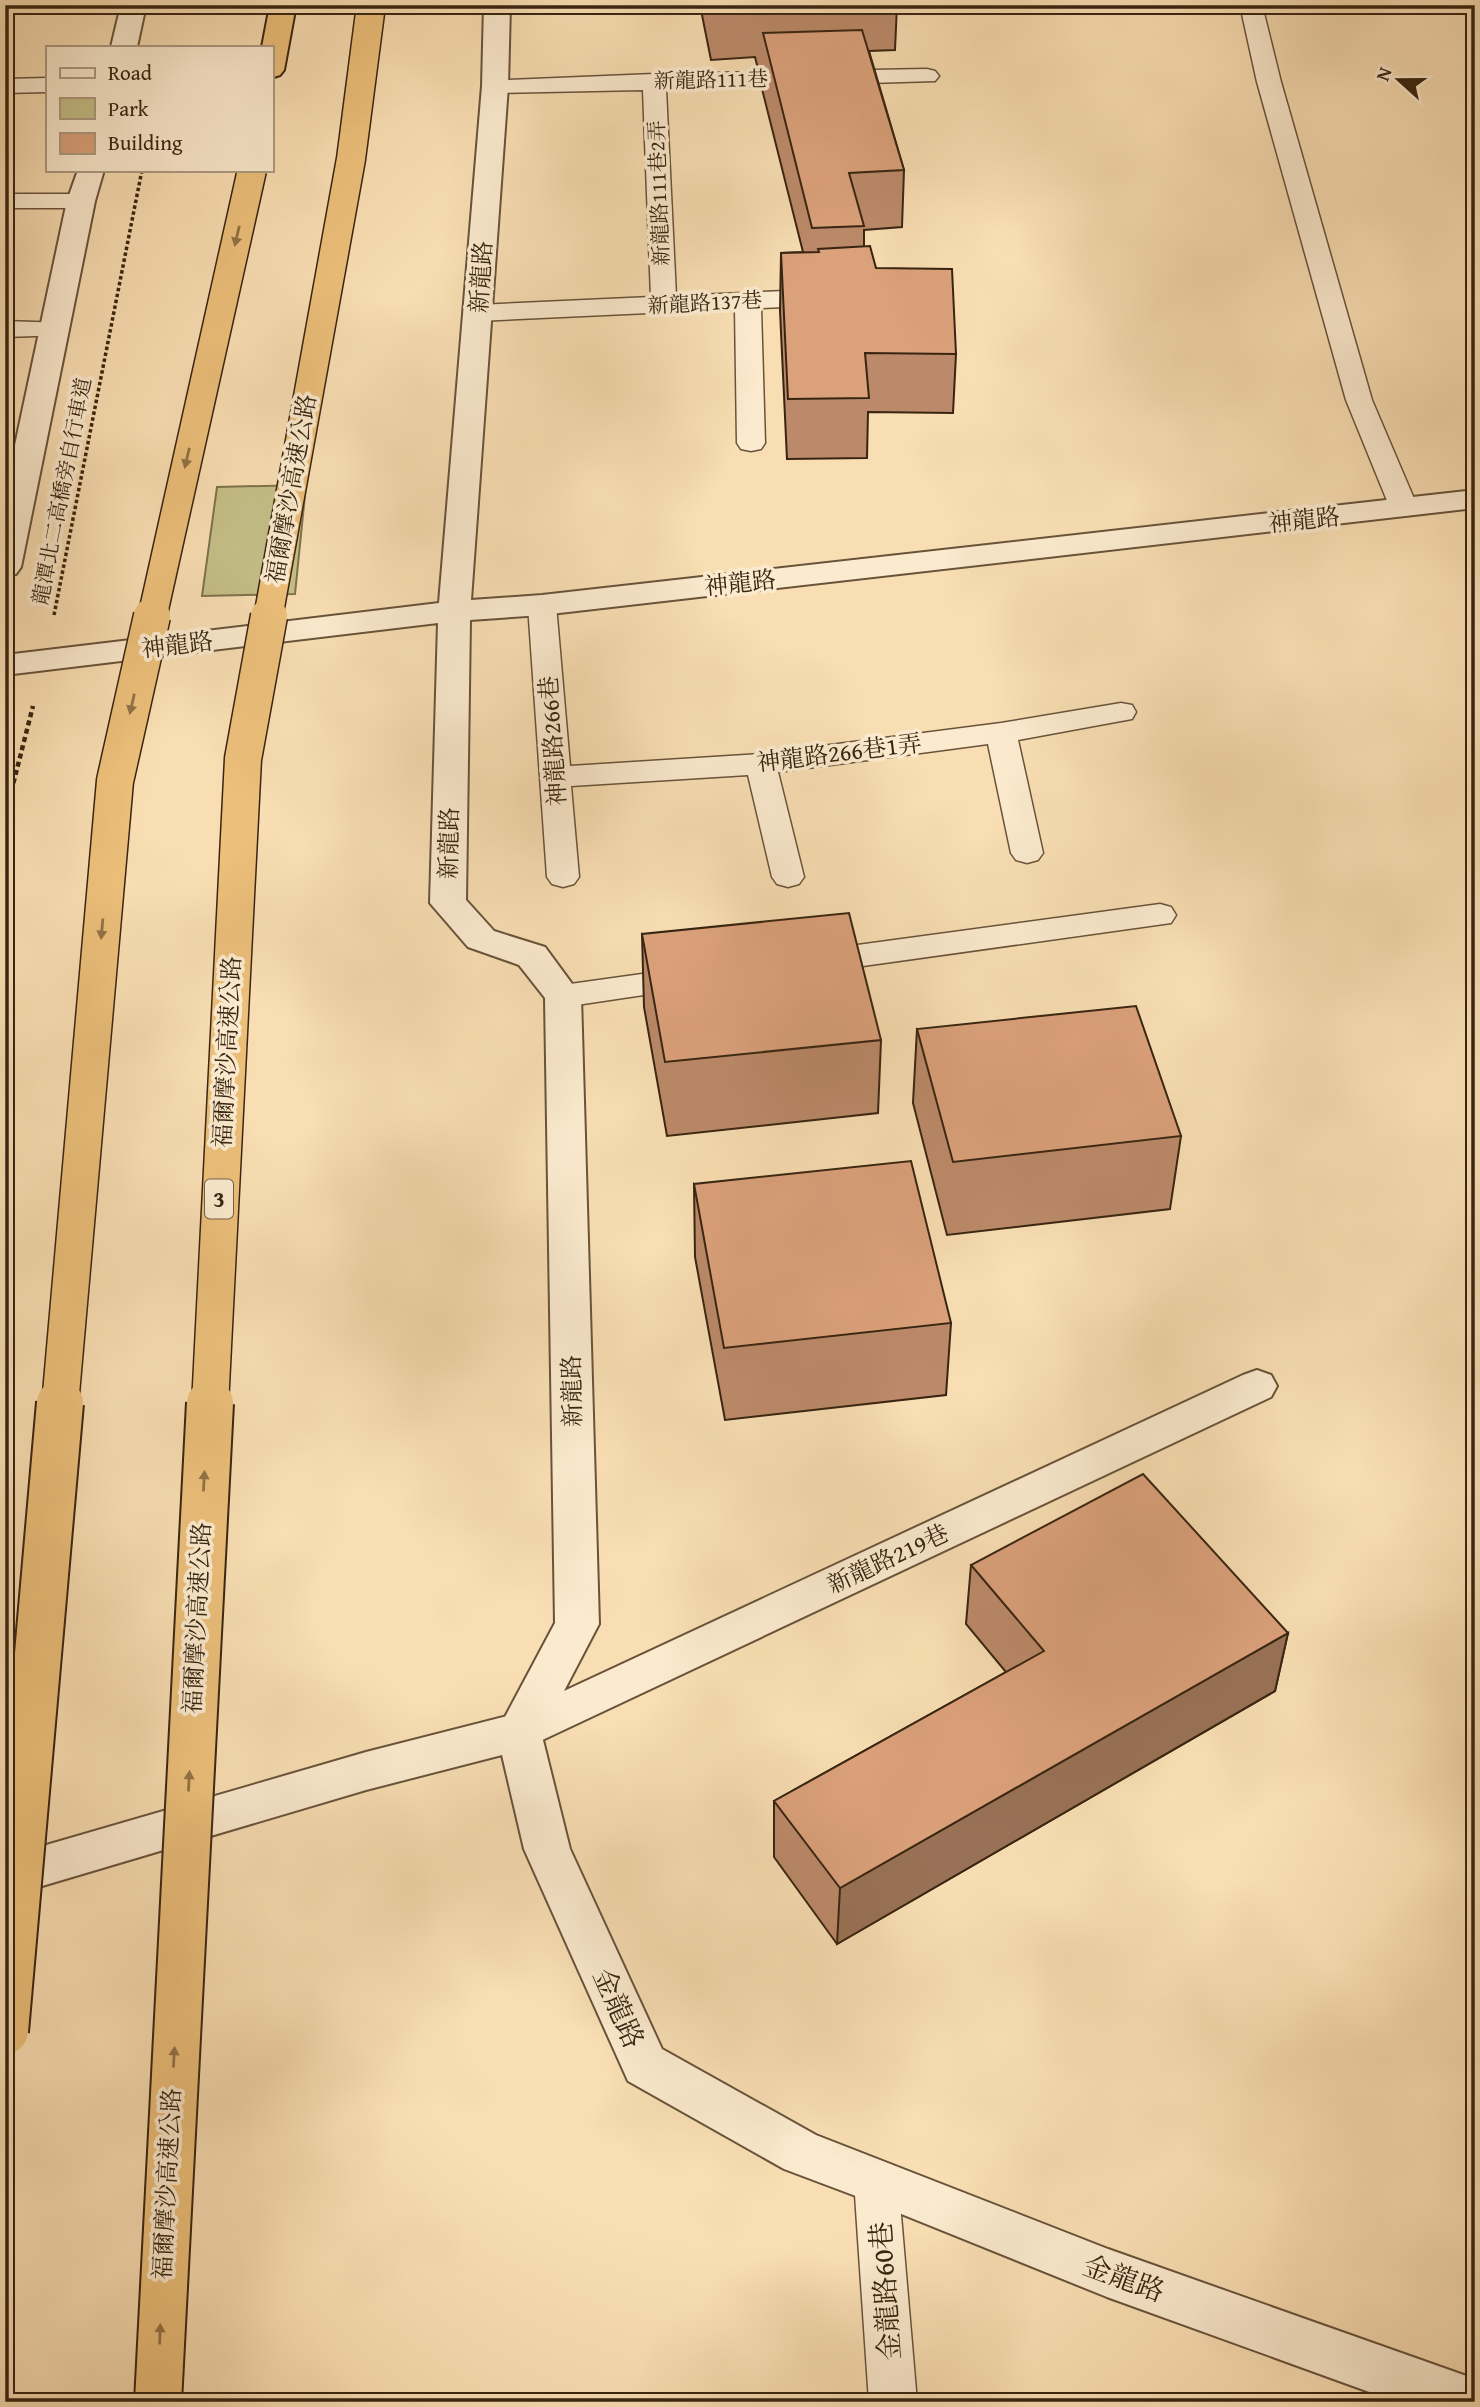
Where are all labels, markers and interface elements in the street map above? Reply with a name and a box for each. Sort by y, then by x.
legend [46,46,273,172]
north arrow [1364,46,1434,116]
text: Road [108,57,153,88]
street label: 新龍路111巷 [654,63,768,96]
text: N [1368,63,1399,85]
text: Park [108,93,149,124]
street label: 新龍路111巷2弄 [640,120,677,266]
text: Building [108,127,183,158]
one-way arrow [231,225,242,247]
street label: 新龍路 [461,240,500,314]
street label: 新龍路137巷 [647,284,763,321]
street label: 龍潭北二高橋旁自行車道 [24,375,99,607]
street label: 福爾摩沙高速公路 [257,391,324,586]
one-way arrow [182,447,193,469]
street label: 神龍路 [1266,498,1342,541]
street label: 神龍路 [702,561,778,604]
street label: 神龍路 [139,623,215,666]
street label: 神龍路266巷 [530,675,575,807]
one-way arrow [126,693,137,715]
street label: 神龍路266巷1弄 [754,725,924,780]
street label: 新龍路 [430,807,467,879]
one-way arrow [96,918,107,940]
street label: 福爾摩沙高速公路 [204,955,249,1149]
road number: 3 [205,1180,233,1218]
street label: 新龍路 [553,1355,590,1427]
one-way arrow [199,1469,210,1491]
street label: 新龍路219巷 [821,1515,954,1602]
street label: 福爾摩沙高速公路 [174,1521,219,1715]
one-way arrow [183,1770,194,1792]
street label: 金龍路 [584,1961,655,2055]
one-way arrow [169,2046,180,2068]
street label: 福爾摩沙高速公路 [144,2087,189,2281]
street label: 金龍路60巷 [859,2220,910,2362]
street label: 金龍路 [1078,2244,1171,2311]
one-way arrow [154,2322,165,2344]

